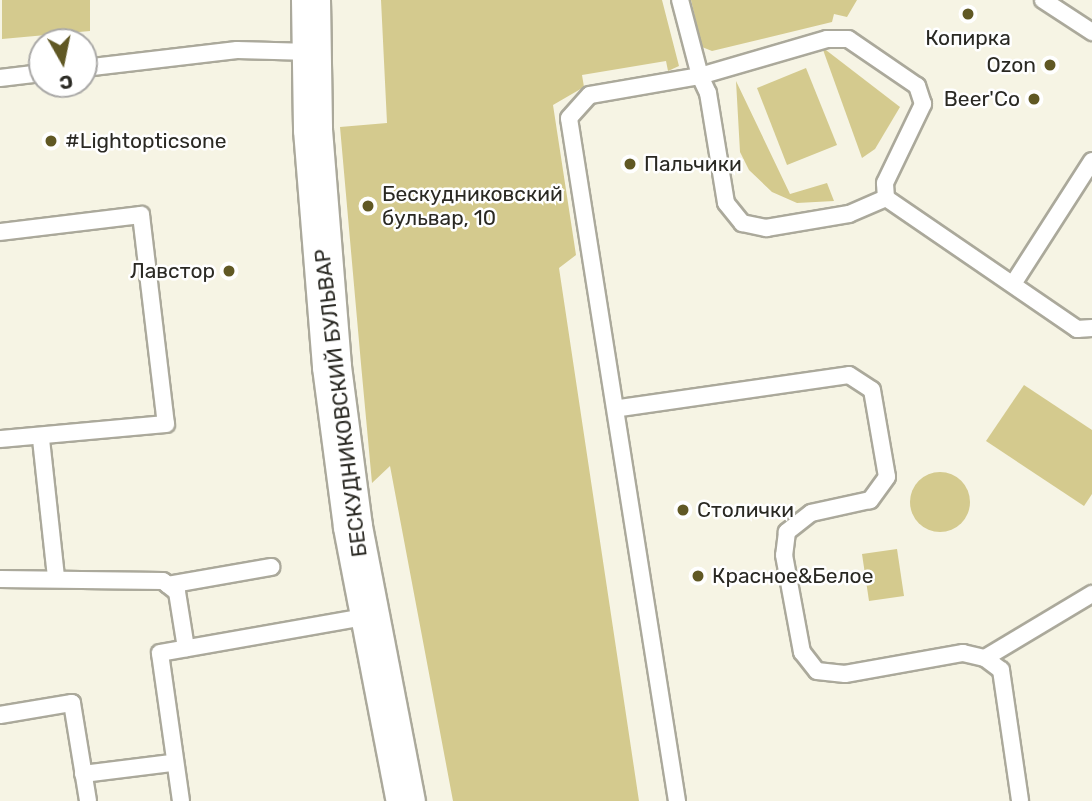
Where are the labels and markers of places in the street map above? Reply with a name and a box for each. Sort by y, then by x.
marker: Копирка [960,6,976,22]
place label: Копирка [925,25,1011,51]
place label: Ozon [986,52,1036,78]
marker: Ozon [1042,57,1058,73]
place label: Beer'Co [944,86,1020,112]
marker: Beer'Co [1026,91,1042,107]
place label: #Lightopticsone [65,128,227,154]
marker: #Lightopticsone [43,133,59,149]
place label: Пальчики [644,151,742,177]
marker: Пальчики [622,156,638,172]
place label: Бескудниковский бульвар, 10 [382,181,563,231]
marker: Бескудниковский бульвар, 10 [360,198,376,214]
place label: Лавстор [130,258,215,284]
marker: Лавстор [221,263,237,279]
place label: Столички [697,497,794,523]
marker: Столички [675,502,691,518]
place label: Красное&Белое [712,563,873,589]
marker: Красное&Белое [690,568,706,584]

